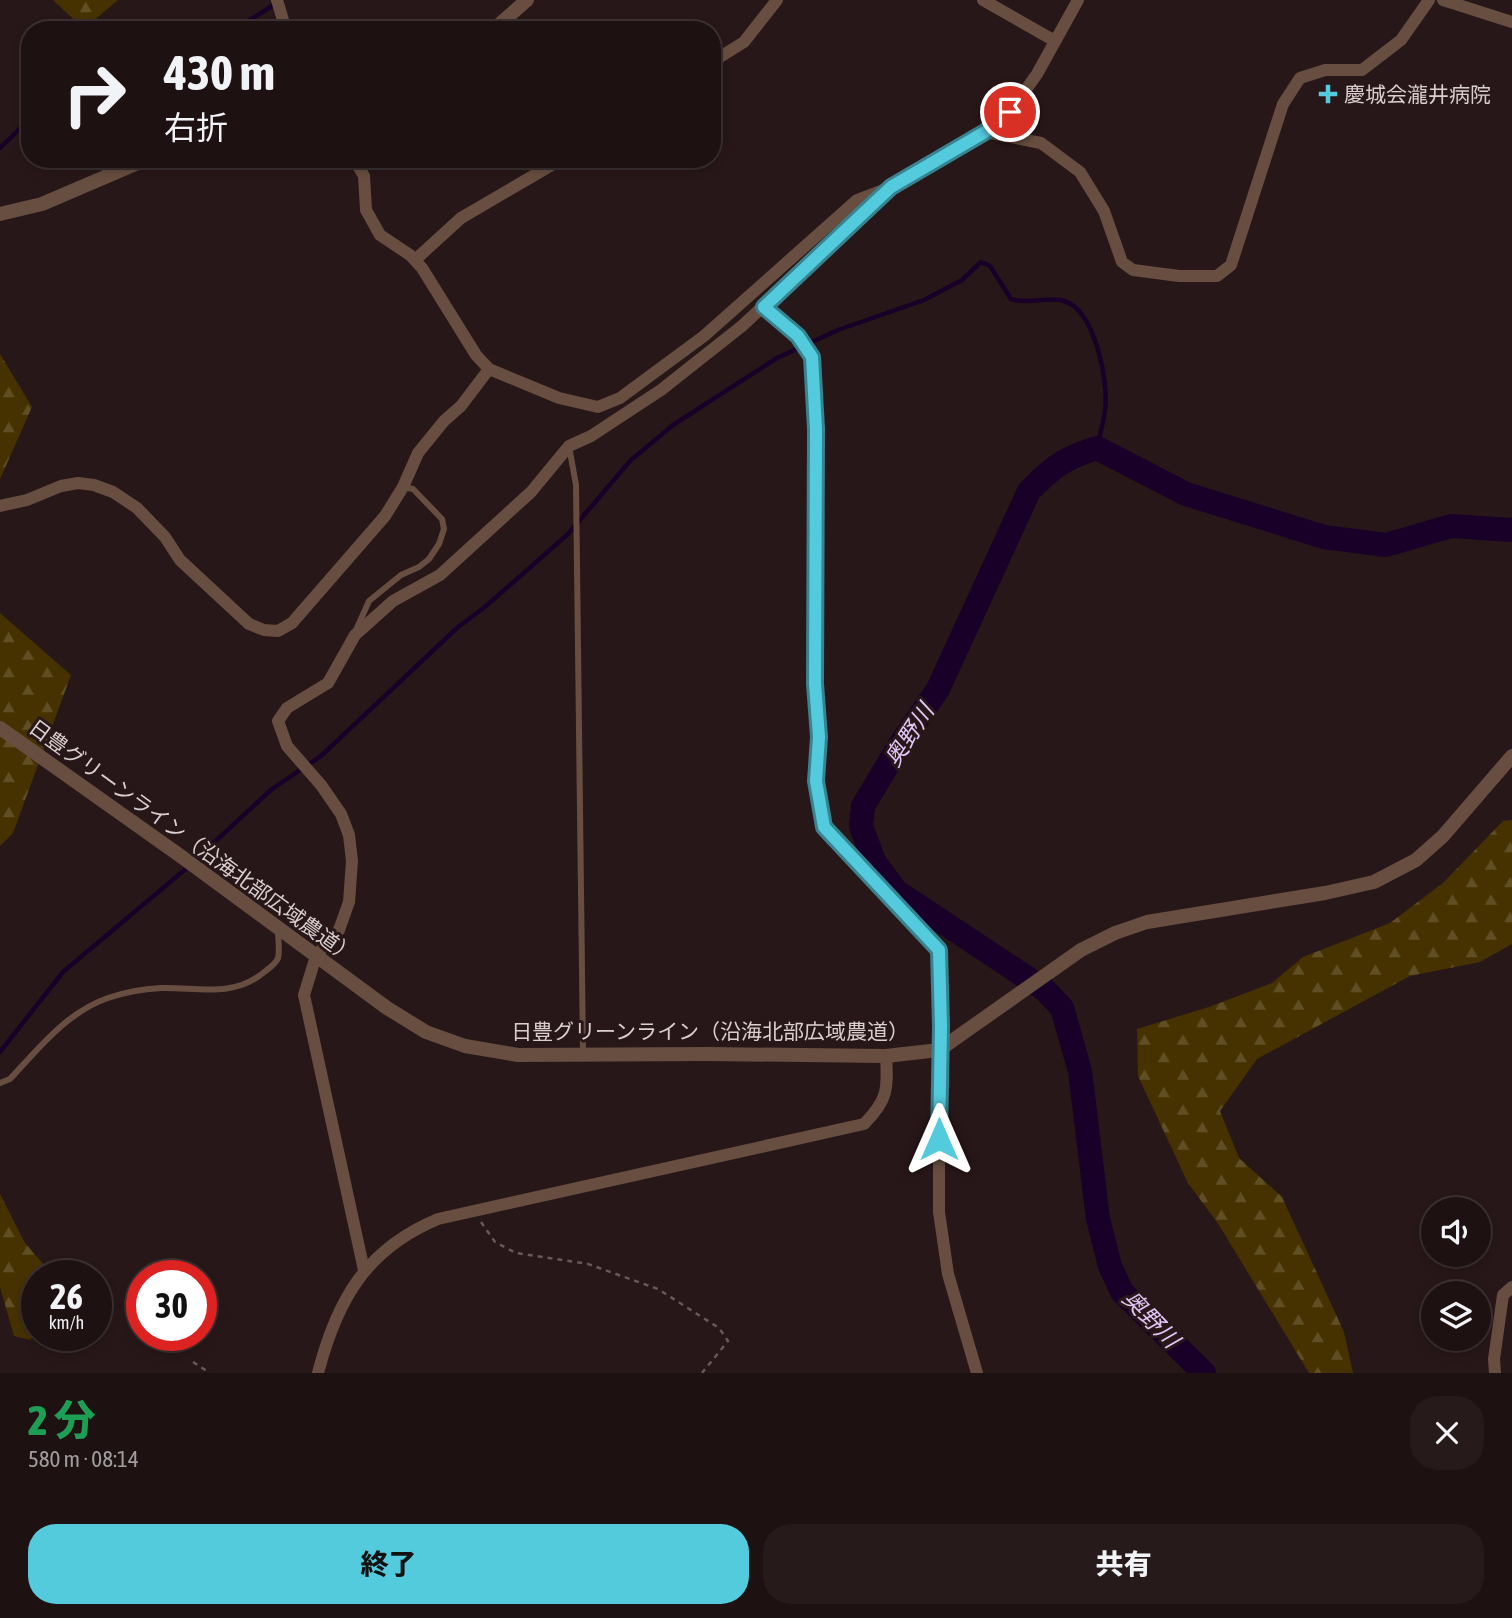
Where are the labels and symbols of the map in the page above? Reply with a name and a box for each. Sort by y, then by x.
pin [980,82,1040,142]
place label: 慶城会瀧井病院 [1344,82,1491,106]
marker: 慶城会瀧井病院 [1318,84,1338,104]
water label: 奥野川 [879,696,940,771]
street label: 日豊グリーンライン（沿海北部広域農道） [25,714,361,968]
street label: 日豊グリーンライン（沿海北部広域農道） [511,1019,909,1043]
position arrow [902,1102,976,1176]
speed limit sign: 30 [126,1260,217,1351]
water label: 奥野川 [1118,1285,1186,1355]

